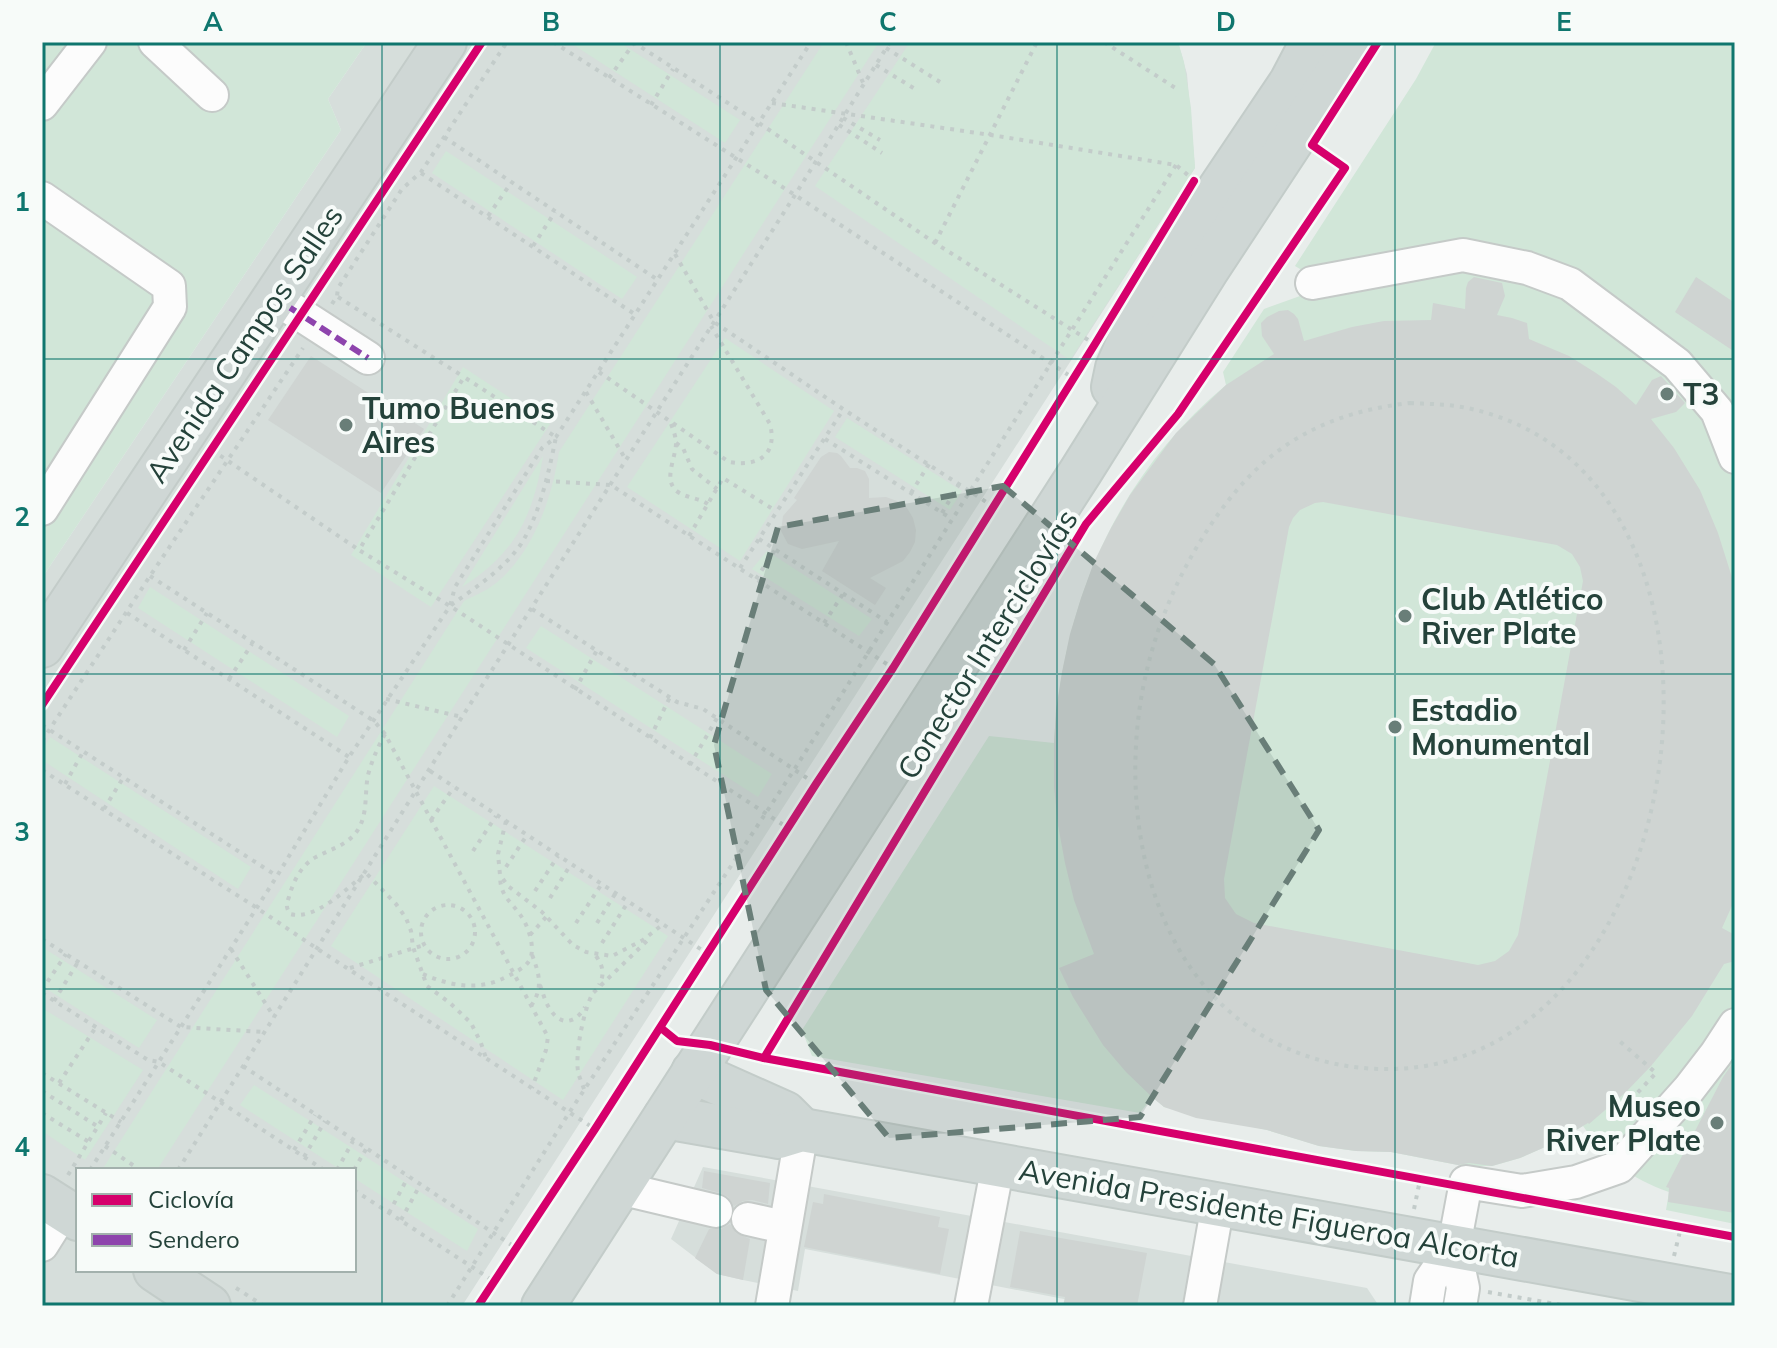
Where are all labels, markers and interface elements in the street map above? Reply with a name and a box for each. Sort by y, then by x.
text: A [203,5,223,38]
text: B [542,5,560,38]
text: C [879,5,897,38]
text: D [1216,5,1236,38]
text: E [1556,5,1572,38]
text: 1 [14,185,30,218]
street label: Avenida Campos Salles [137,198,351,490]
place label: T3 [1683,375,1720,413]
marker: T3 [1658,385,1676,403]
place label: Tumo Buenos Aires [362,389,555,461]
marker: Tumo Buenos Aires [337,416,355,434]
text: 2 [14,500,30,533]
street label: Conector Interciclovías [888,502,1086,786]
place label: Club Atlético River Plate [1421,580,1604,652]
marker: Club Atlético River Plate [1396,607,1414,625]
place label: Estadio Monumental [1411,691,1590,763]
marker: Estadio Monumental [1386,718,1404,736]
text: 3 [14,815,30,848]
place label: Museo River Plate [1546,1087,1701,1159]
marker: Museo River Plate [1708,1114,1726,1132]
text: 4 [14,1130,30,1163]
street label: Avenida Presidente Figueroa Alcorta [1016,1150,1522,1276]
legend [76,1168,356,1272]
text: Ciclovía [148,1184,234,1214]
text: Sendero [148,1224,240,1254]

